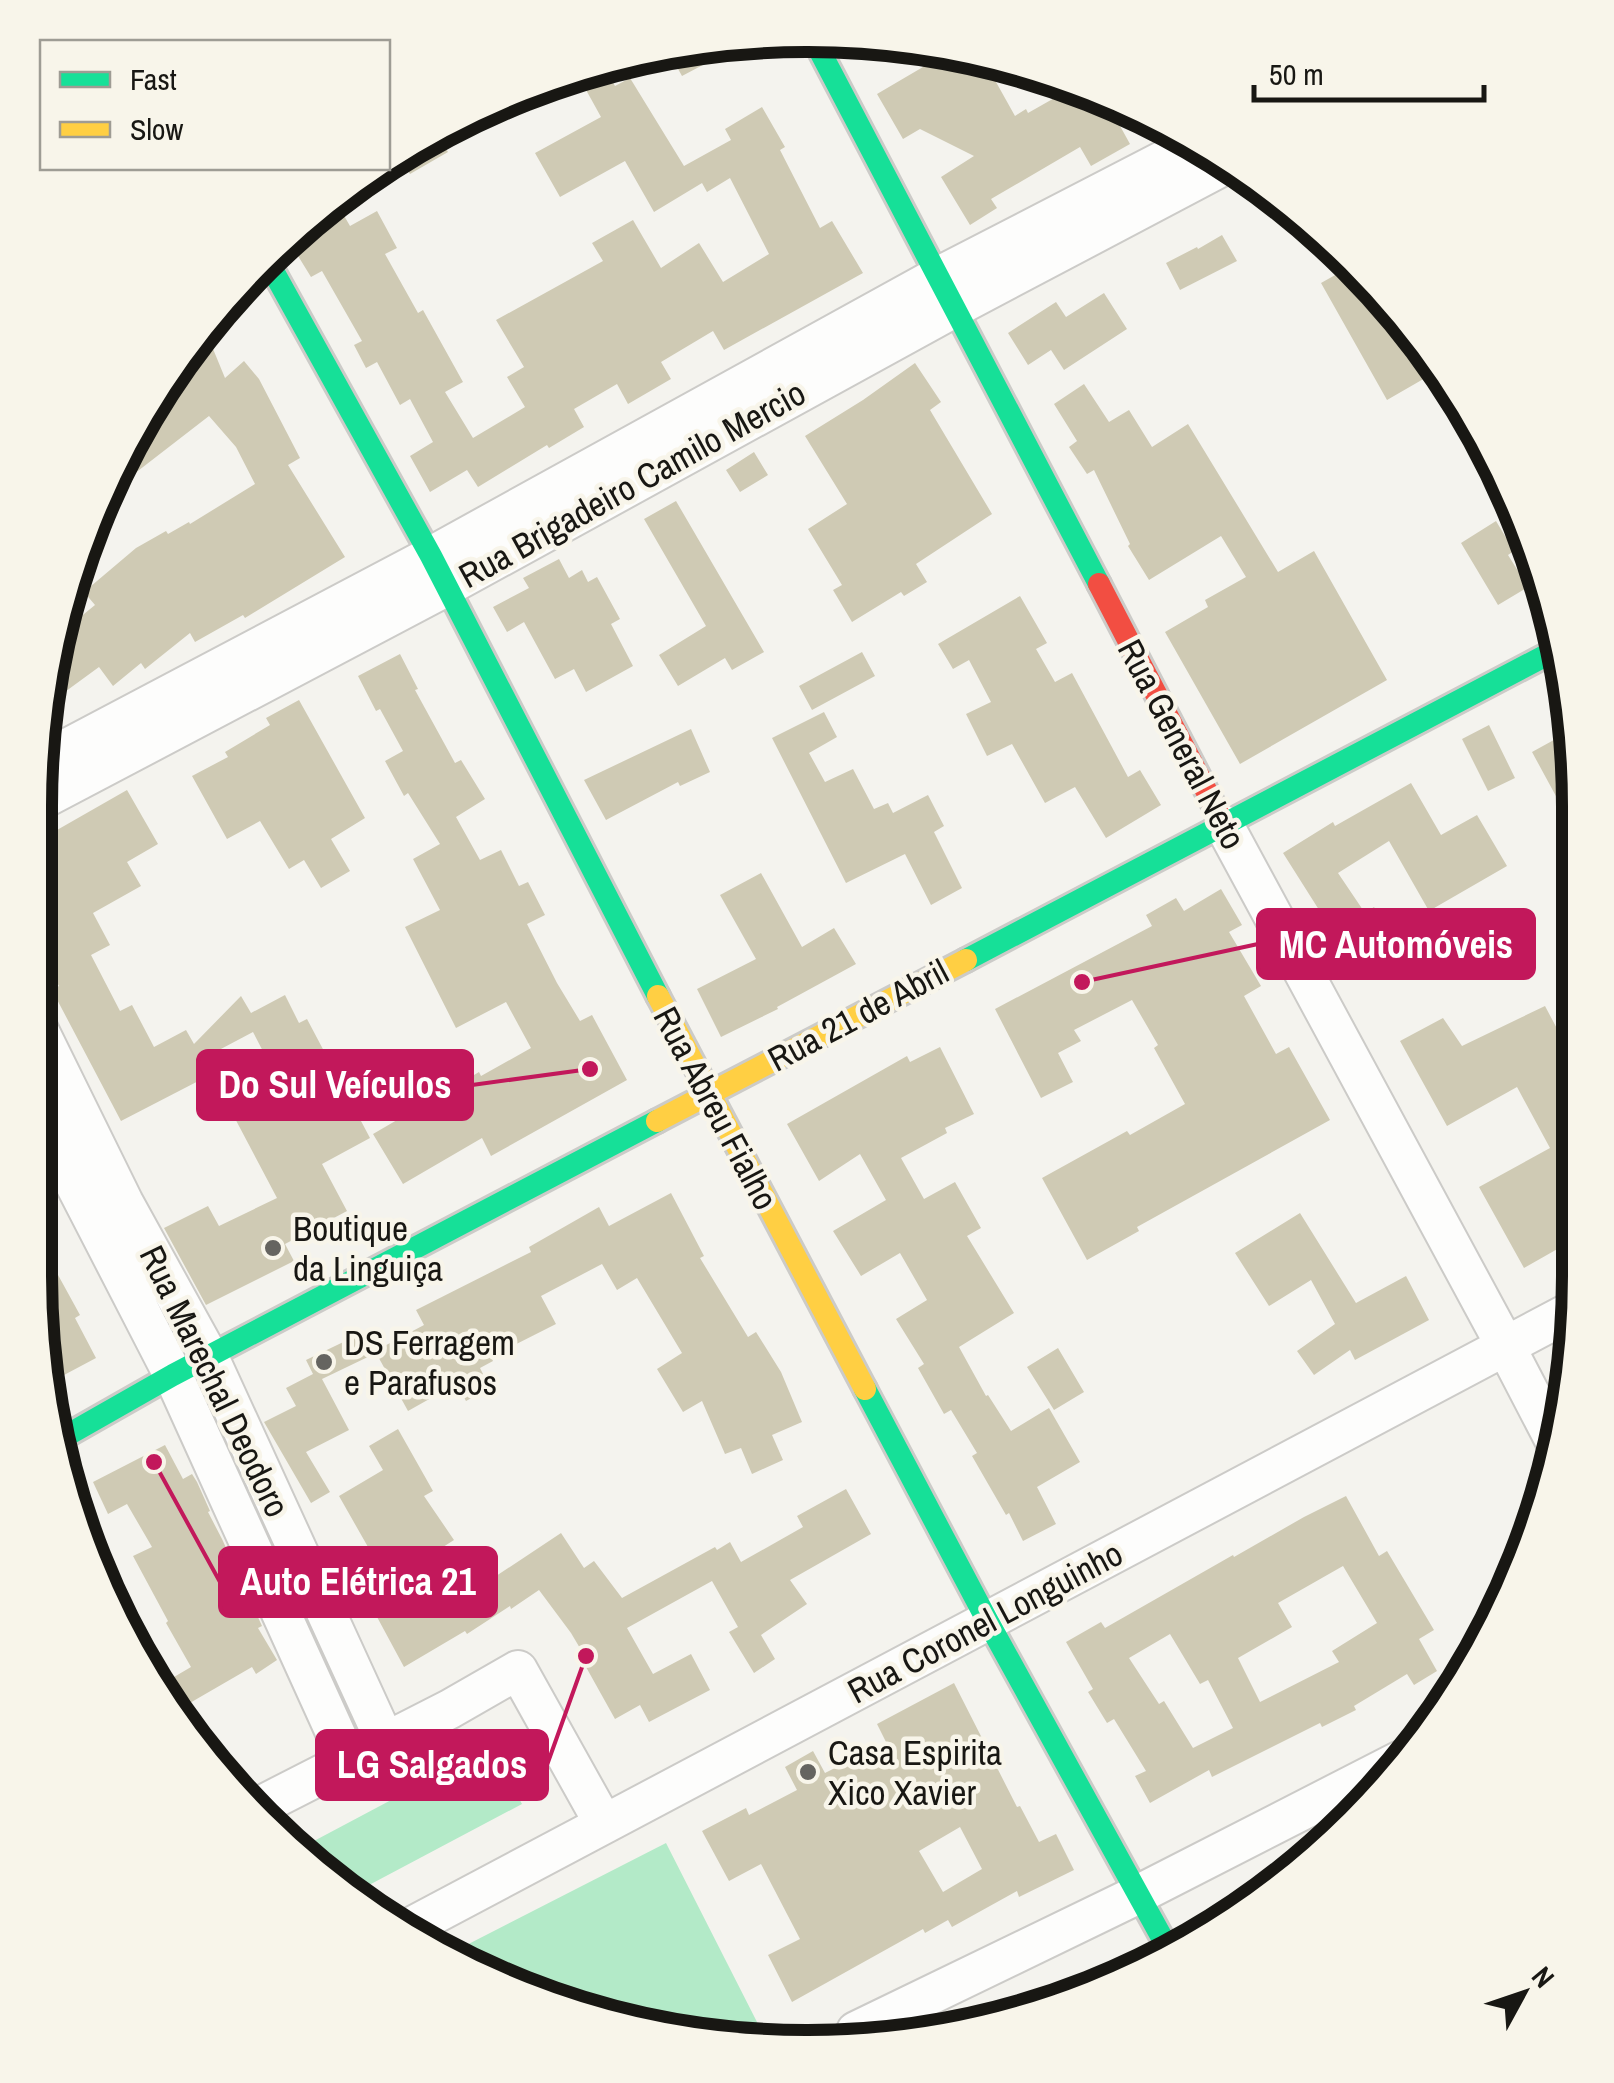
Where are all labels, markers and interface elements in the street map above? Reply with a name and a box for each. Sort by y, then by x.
legend [40,40,390,170]
scale bar [1254,40,1484,102]
text: 50 m [1269,54,1324,94]
text: Fast [130,59,177,99]
text: Slow [130,109,184,149]
street label: Rua Brigadeiro Camilo Mercio [450,369,814,599]
street label: Rua General Neto [1107,631,1257,857]
callout: MC Automóveis [1258,910,1534,978]
text: MC Automóveis [1279,919,1513,970]
street label: Rua 21 de Abril [760,948,956,1082]
street label: Rua Abreu Fialho [643,998,789,1218]
callout: Do Sul Veículos [198,1051,472,1119]
text: Do Sul Veículos [218,1059,452,1110]
place label: Boutique da Linguiça [293,1205,443,1292]
street label: Rua Marechal Deodoro [129,1237,301,1525]
marker: Boutique da Linguiça [262,1237,284,1259]
place label: DS Ferragem e Parafusos [344,1319,515,1406]
marker: DS Ferragem e Parafusos [313,1351,335,1373]
street label: Rua Coronel Longuinho [839,1530,1131,1714]
callout: Auto Elétrica 21 [220,1548,496,1616]
text: Auto Elétrica 21 [240,1556,476,1607]
place label: Casa Espirita Xico Xavier [828,1729,1002,1816]
callout: LG Salgados [317,1731,547,1799]
text: LG Salgados [337,1739,527,1790]
marker: Casa Espirita Xico Xavier [797,1761,819,1783]
north arrow [1474,1943,1574,2043]
text: N [1523,1958,1563,1995]

